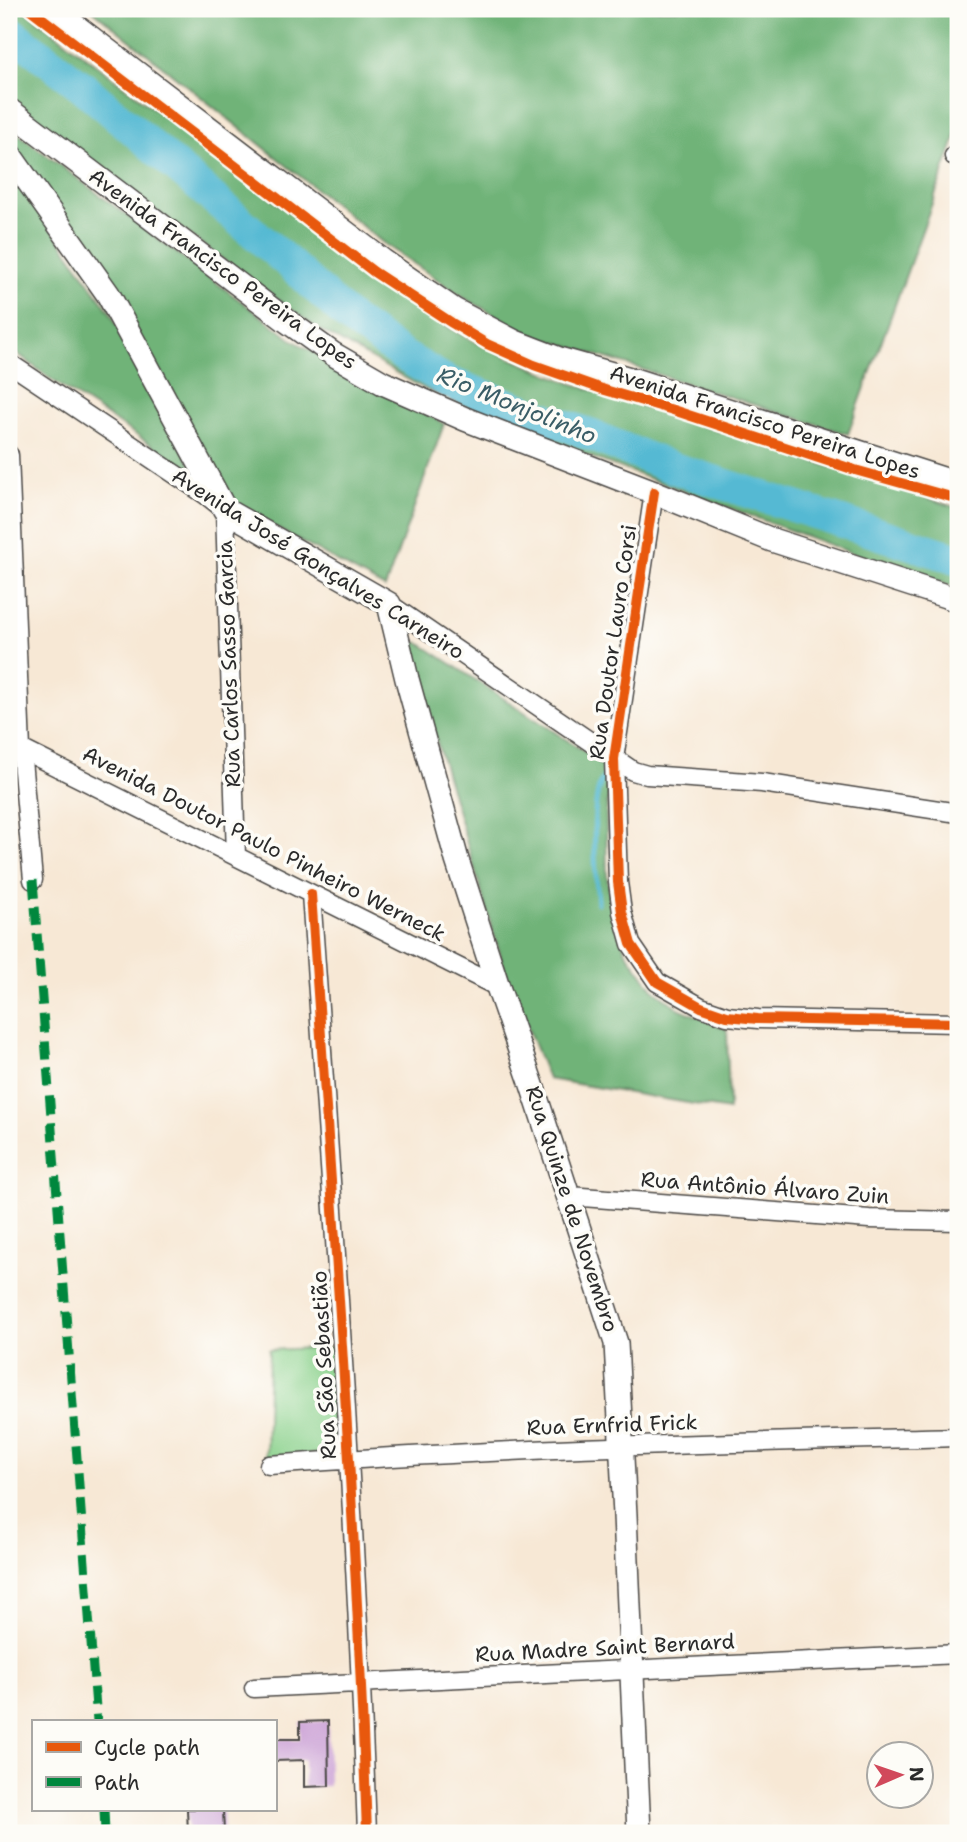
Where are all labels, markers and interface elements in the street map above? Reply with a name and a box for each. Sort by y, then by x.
street label: Avenida Francisco Pereira Lopes [83,162,363,376]
street label: Avenida Francisco Pereira Lopes [606,358,924,486]
water label: Rio Monjolinho [433,359,601,451]
street label: Avenida José Gonçalves Carneiro [166,462,470,666]
street label: Rua Doutor Lauro Corsi [583,523,643,761]
street label: Rua Carlos Sasso Garcia [211,540,247,788]
street label: Avenida Doutor Paulo Pinheiro Werneck [78,740,450,948]
street label: Rua Quinze de Novembro [519,1082,625,1336]
street label: Rua Antônio Álvaro Zuin [640,1164,890,1211]
street label: Rua São Sebastião [305,1270,343,1460]
street label: Rua Ernfrid Frick [526,1408,698,1442]
street label: Rua Madre Saint Bernard [475,1627,735,1669]
legend [32,1720,276,1811]
text: Cycle path [94,1734,200,1762]
north arrow [866,1741,936,1811]
text: N [904,1766,929,1782]
text: Path [94,1769,140,1797]

